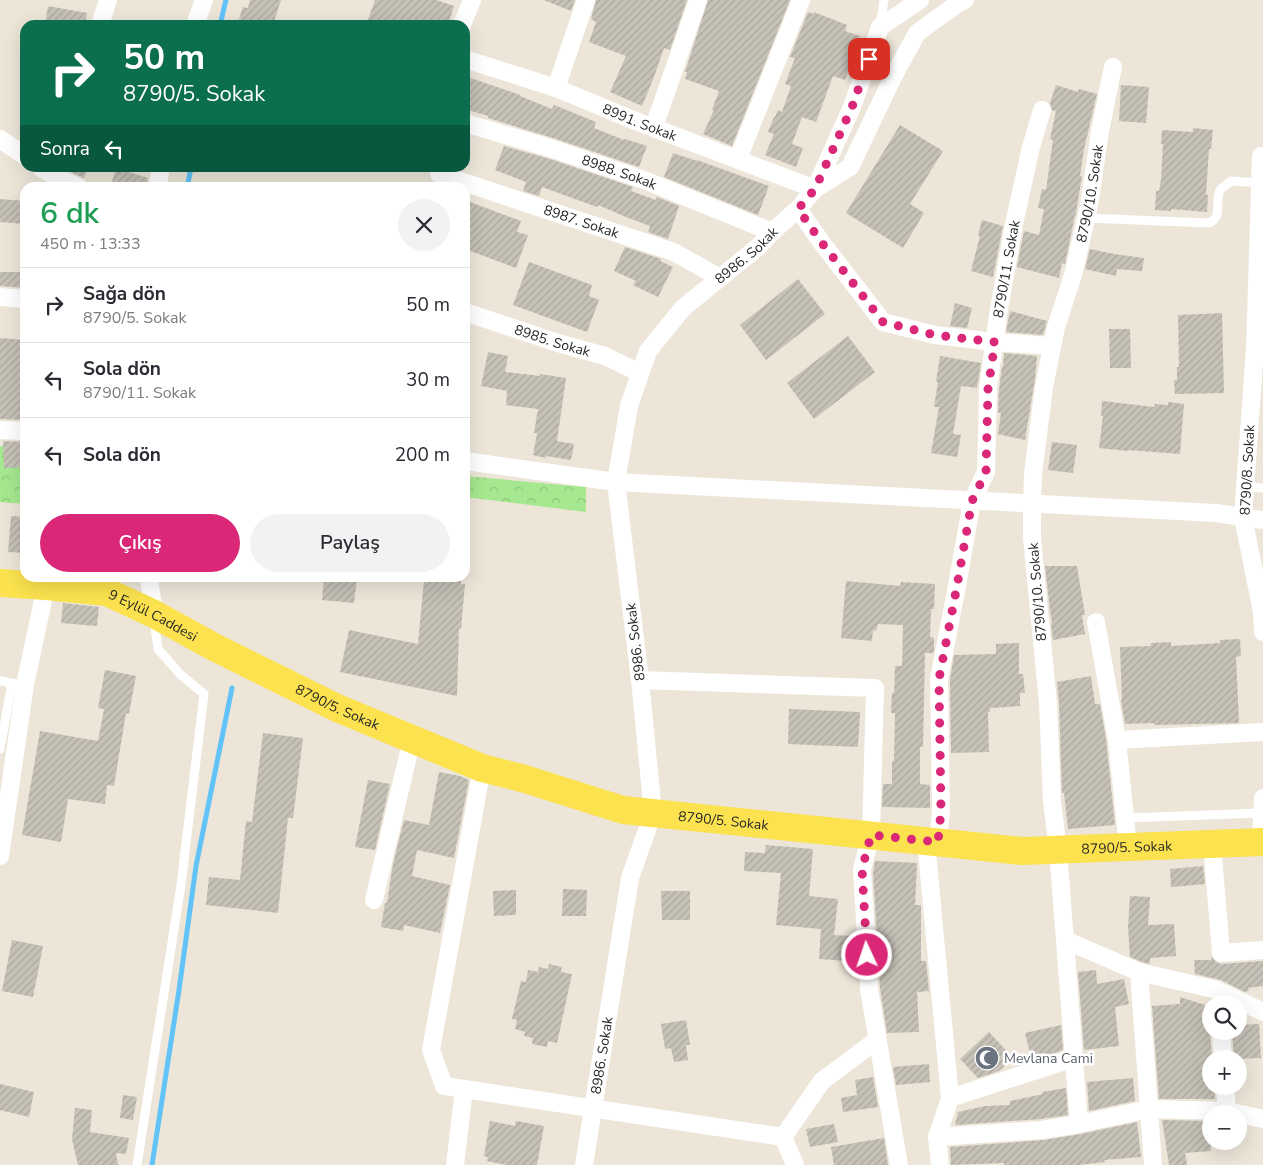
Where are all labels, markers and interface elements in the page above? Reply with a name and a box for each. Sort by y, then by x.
text: 50 m [123,34,205,81]
pin [848,38,890,80]
icon: right [40,40,105,105]
icon: arrive [855,45,883,73]
text: 8790/5. Sokak [123,79,265,109]
street label: 8991. Sokak [600,99,680,146]
icon: left [100,135,128,163]
text: Sonra [40,136,90,162]
street label: 8790/10. Sokak [1072,142,1108,244]
street label: 8988. Sokak [579,151,661,195]
text: 6 dk [40,193,99,234]
button: close [398,199,450,251]
street label: 8987. Sokak [541,200,622,243]
street label: 8790/11. Sokak [989,217,1025,319]
street label: 8986. Sokak [711,222,783,288]
text: 450 m · 13:33 [40,233,141,255]
text: Sağa dön [83,281,166,307]
icon: right [40,291,68,319]
text: 50 m [406,292,450,318]
text: 8790/5. Sokak [83,307,186,329]
street label: 8985. Sokak [512,320,593,362]
text: Sola dön [83,356,161,382]
icon: left [40,366,68,394]
text: 30 m [406,367,450,393]
text: 8790/11. Sokak [83,382,196,404]
street label: 8790/8. Sokak [1236,423,1259,516]
icon: left [40,441,68,469]
text: Sola dön [83,442,161,468]
text: 200 m [395,442,450,468]
button: Çıkış [40,514,240,572]
button: Paylaş [250,514,450,572]
street label: 8790/10. Sokak [1024,541,1051,642]
street label: 9 Eylül Caddesi [105,585,201,646]
street label: 8986. Sokak [621,601,650,682]
street label: 8790/5. Sokak [292,680,383,735]
street label: 8790/5. Sokak [677,807,770,835]
street label: 8790/5. Sokak [1081,836,1173,859]
position arrow [840,928,892,980]
map controls [1202,995,1247,1150]
button: search [1202,995,1247,1040]
street label: 8986. Sokak [586,1014,618,1096]
mosque icon: Mevlana Cami [974,1045,1000,1071]
place label: Mevlana Cami [1004,1049,1093,1068]
button: + [1202,1050,1247,1095]
button: − [1202,1105,1247,1150]

